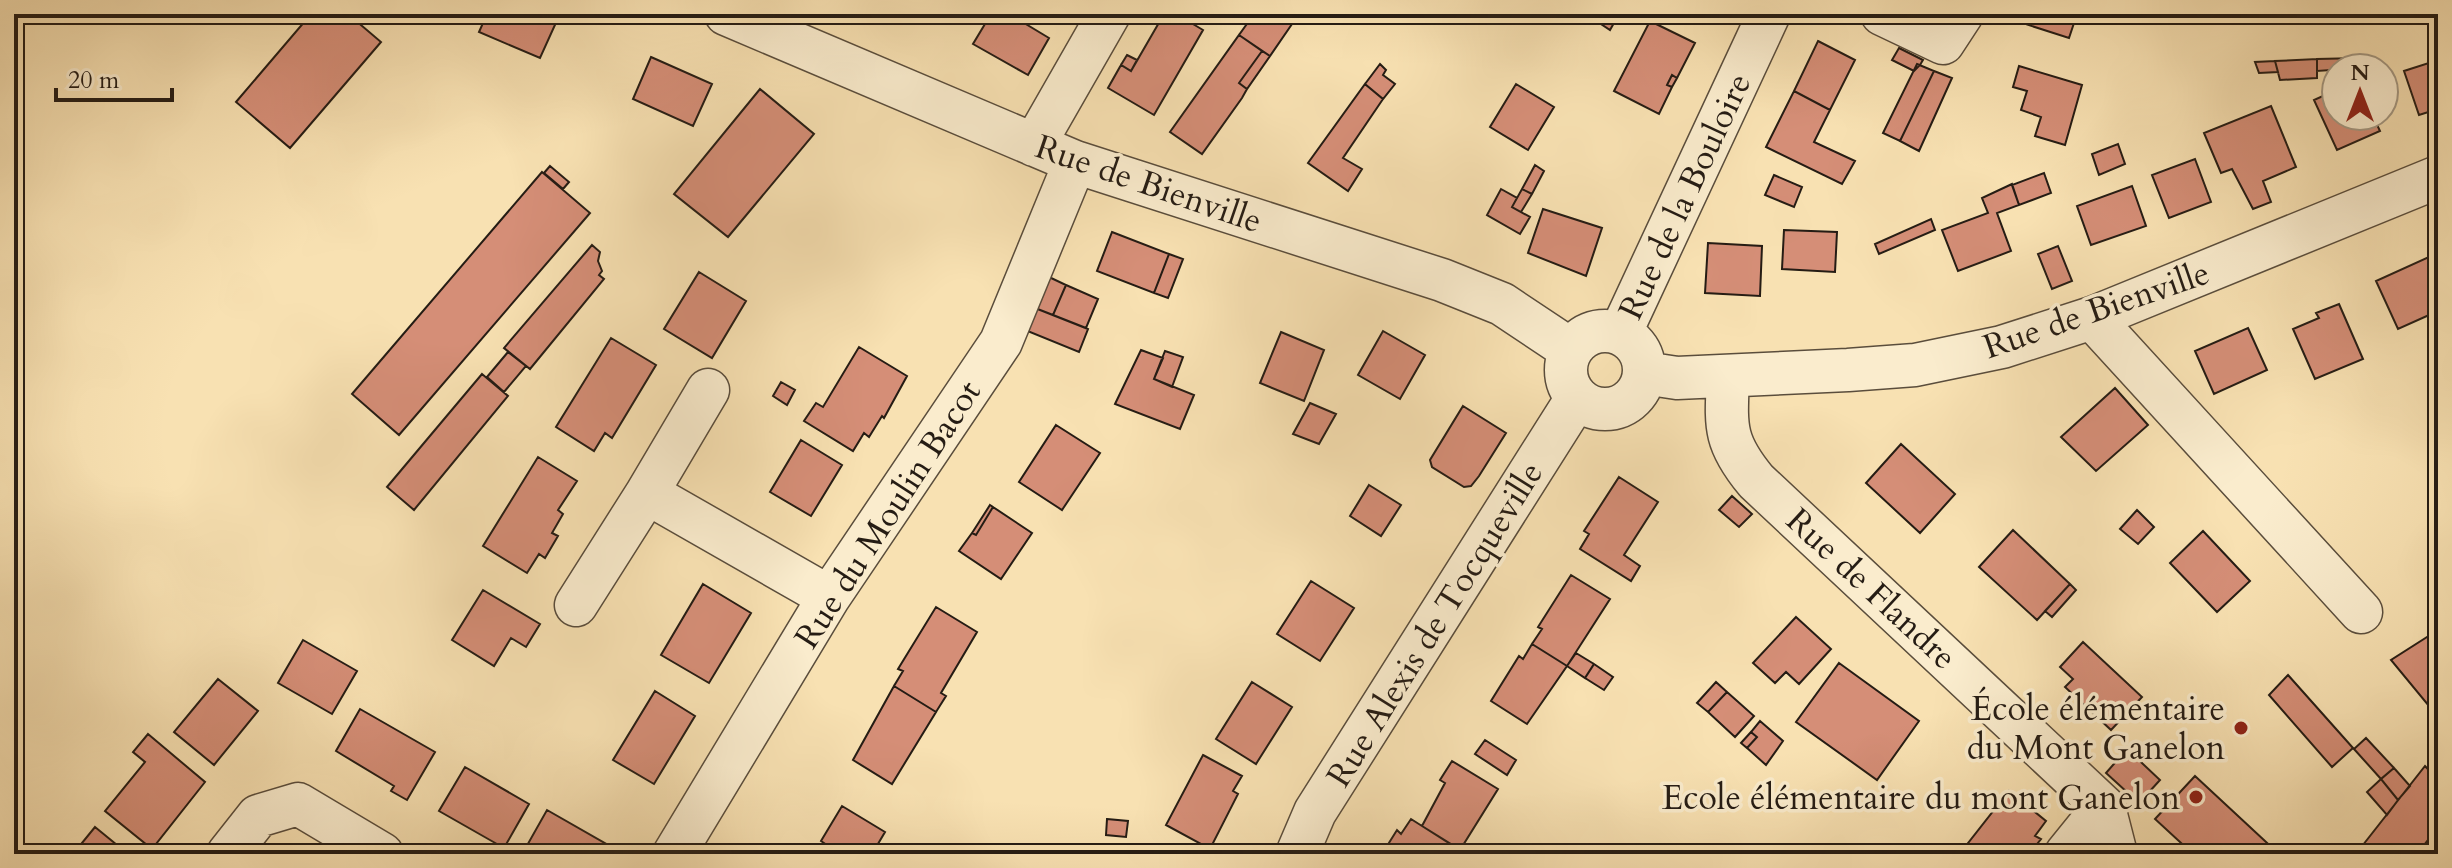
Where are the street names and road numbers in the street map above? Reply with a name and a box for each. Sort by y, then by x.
street label: Rue de la Bouloire [1608,66,1762,327]
street label: Rue de Bienville [1029,124,1268,244]
street label: Rue de Bienville [1977,250,2216,370]
street label: Rue du Moulin Bacot [784,371,992,657]
street label: Rue Alexis de Tocqueville [1316,453,1554,796]
street label: Rue de Flandre [1776,498,1967,680]

